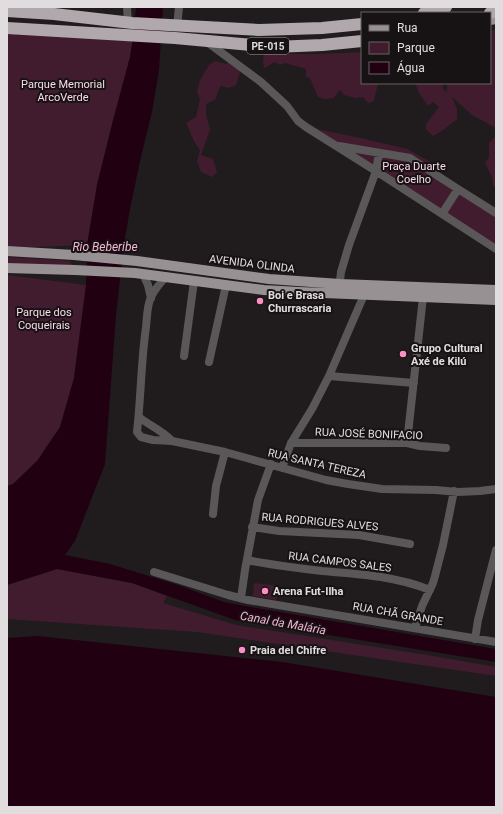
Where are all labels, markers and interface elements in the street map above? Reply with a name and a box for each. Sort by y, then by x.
legend [361,12,491,84]
text: Rua [397,21,418,35]
road number: PE-015 [247,38,289,54]
text: Parque [397,41,435,55]
text: Água [397,60,425,75]
park label: Parque Memorial ArcoVerde [21,78,105,104]
park label: Praça Duarte Coelho [382,160,446,186]
water label: Rio Beberibe [72,240,138,254]
street label: AVENIDA OLINDA [208,252,296,276]
place label: Boi e Brasa Churrascaria [268,289,331,315]
marker: Boi e Brasa Churrascaria [255,296,265,306]
park label: Parque dos Coqueirais [16,306,72,332]
place label: Grupo Cultural Axé de Kilú [411,342,483,368]
marker: Grupo Cultural Axé de Kilú [398,349,408,359]
street label: RUA JOSÉ BONIFACIO [315,426,423,442]
street label: RUA SANTA TEREZA [267,446,368,482]
street label: RUA RODRIGUES ALVES [261,510,379,534]
street label: RUA CAMPOS SALES [288,549,393,575]
place label: Arena Fut-Ilha [273,585,343,598]
marker: Arena Fut-Ilha [260,586,270,596]
street label: RUA CHÃ GRANDE [352,600,444,628]
water label: Canal da Malária [239,609,327,637]
place label: Praia del Chifre [250,644,326,657]
marker: Praia del Chifre [237,645,247,655]

